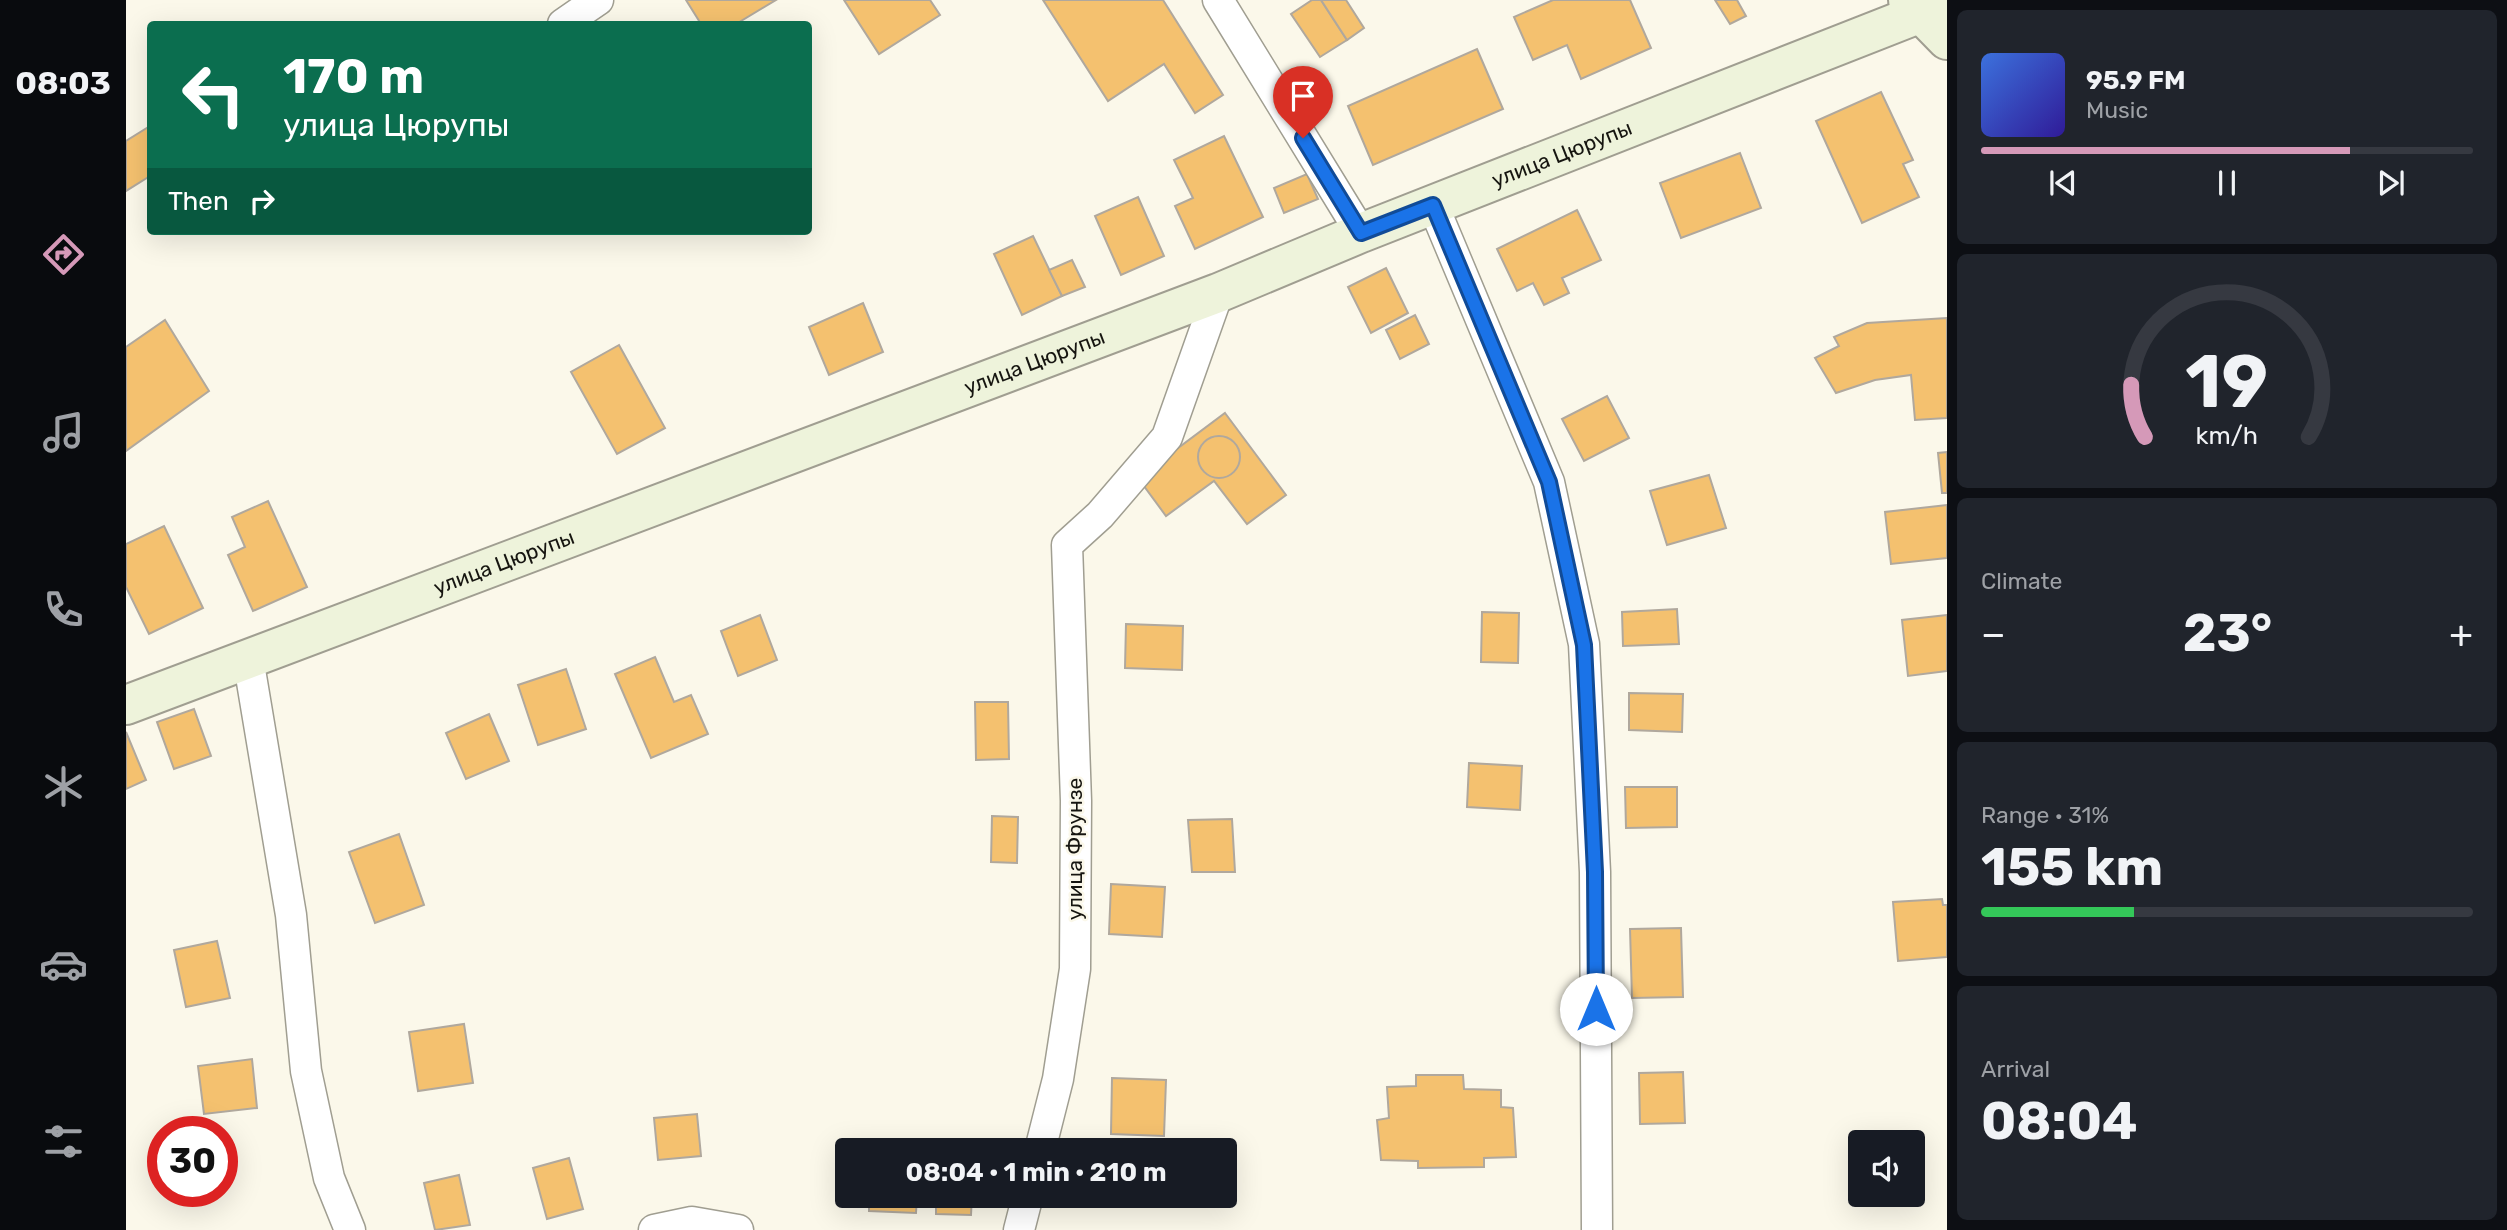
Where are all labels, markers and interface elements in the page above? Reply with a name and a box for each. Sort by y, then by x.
text: 170 m [283,47,424,105]
icon: left [168,49,259,140]
text: 08:03 [15,64,111,102]
text: 95.9 FM [2086,65,2186,96]
pin [1273,66,1333,138]
icon: arrive [1284,77,1322,115]
text: Music [2086,96,2148,124]
text: улица Цюрупы [283,106,509,144]
street label: улица Цюрупы [1488,115,1635,192]
icon: previous [2044,164,2082,202]
icon: pause [2208,164,2246,202]
icon: next [2372,164,2410,202]
icon: right [243,182,281,220]
text: Then [168,186,229,217]
icon: directions [39,230,88,279]
street label: улица Цюрупы [960,324,1108,400]
text: 19 [2186,339,2268,425]
icon: music [39,408,88,457]
text: km/h [2196,421,2258,450]
street label: улица Цюрупы [430,524,578,600]
text: Climate [1981,567,2062,595]
icon: phone [39,585,88,634]
text: 23° [2183,602,2272,664]
text: − [1981,611,2006,657]
text: + [2449,611,2473,657]
icon: climate [39,762,88,811]
street label: улица Фрунзе [1062,778,1087,920]
text: Range · 31% [1981,801,2109,829]
text: 155 km [1981,836,2163,898]
icon: car [39,940,88,989]
position arrow [1559,972,1633,1046]
text: Arrival [1981,1055,2050,1083]
text: 08:04 [1981,1090,2138,1152]
speed limit sign: 30 [147,1116,238,1207]
icon: filters [39,1117,88,1166]
map controls [1848,1130,1925,1207]
button: sound [1848,1130,1925,1207]
text: 08:04 · 1 min · 210 m [906,1157,1166,1188]

